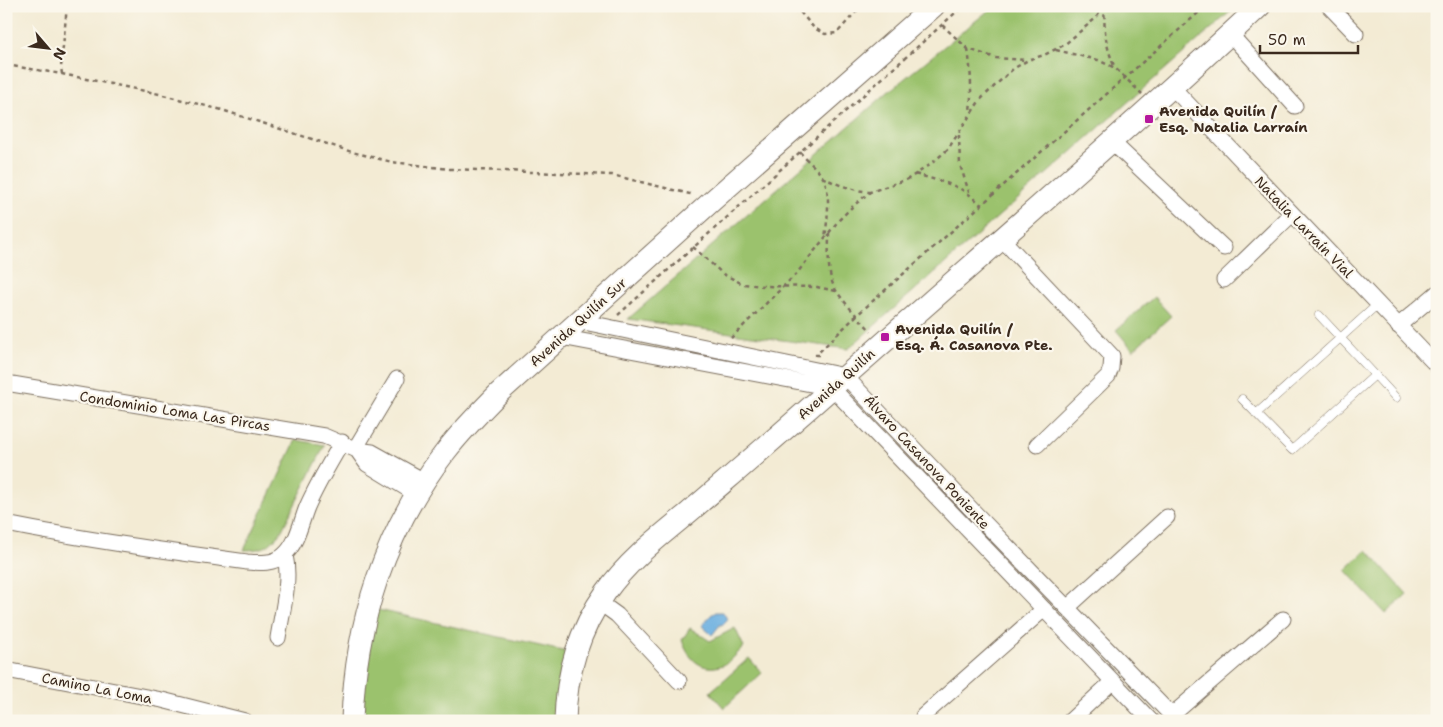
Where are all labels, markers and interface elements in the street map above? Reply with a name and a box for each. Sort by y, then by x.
north arrow [22,22,72,72]
scale bar [1260,22,1358,54]
text: 50 m [1268,30,1306,50]
text: N [49,45,70,63]
place label: Avenida Quilín / Esq. Natalia Larraín [1159,102,1308,136]
marker: Avenida Quilín / Esq. Natalia Larraín [1143,113,1155,125]
street label: Natalia Larraín Vial [1251,172,1358,282]
street label: Avenida Quilín Sur [526,273,631,370]
place label: Avenida Quilín / Esq. Á. Casanova Pte. [895,320,1053,354]
marker: Avenida Quilín / Esq. Á. Casanova Pte. [879,331,891,343]
street label: Avenida Quilín [794,344,879,423]
street label: Condominio Loma Las Pircas [78,387,272,435]
street label: Álvaro Casanova Poniente [860,391,994,533]
street label: Camino La Loma [40,668,154,708]

